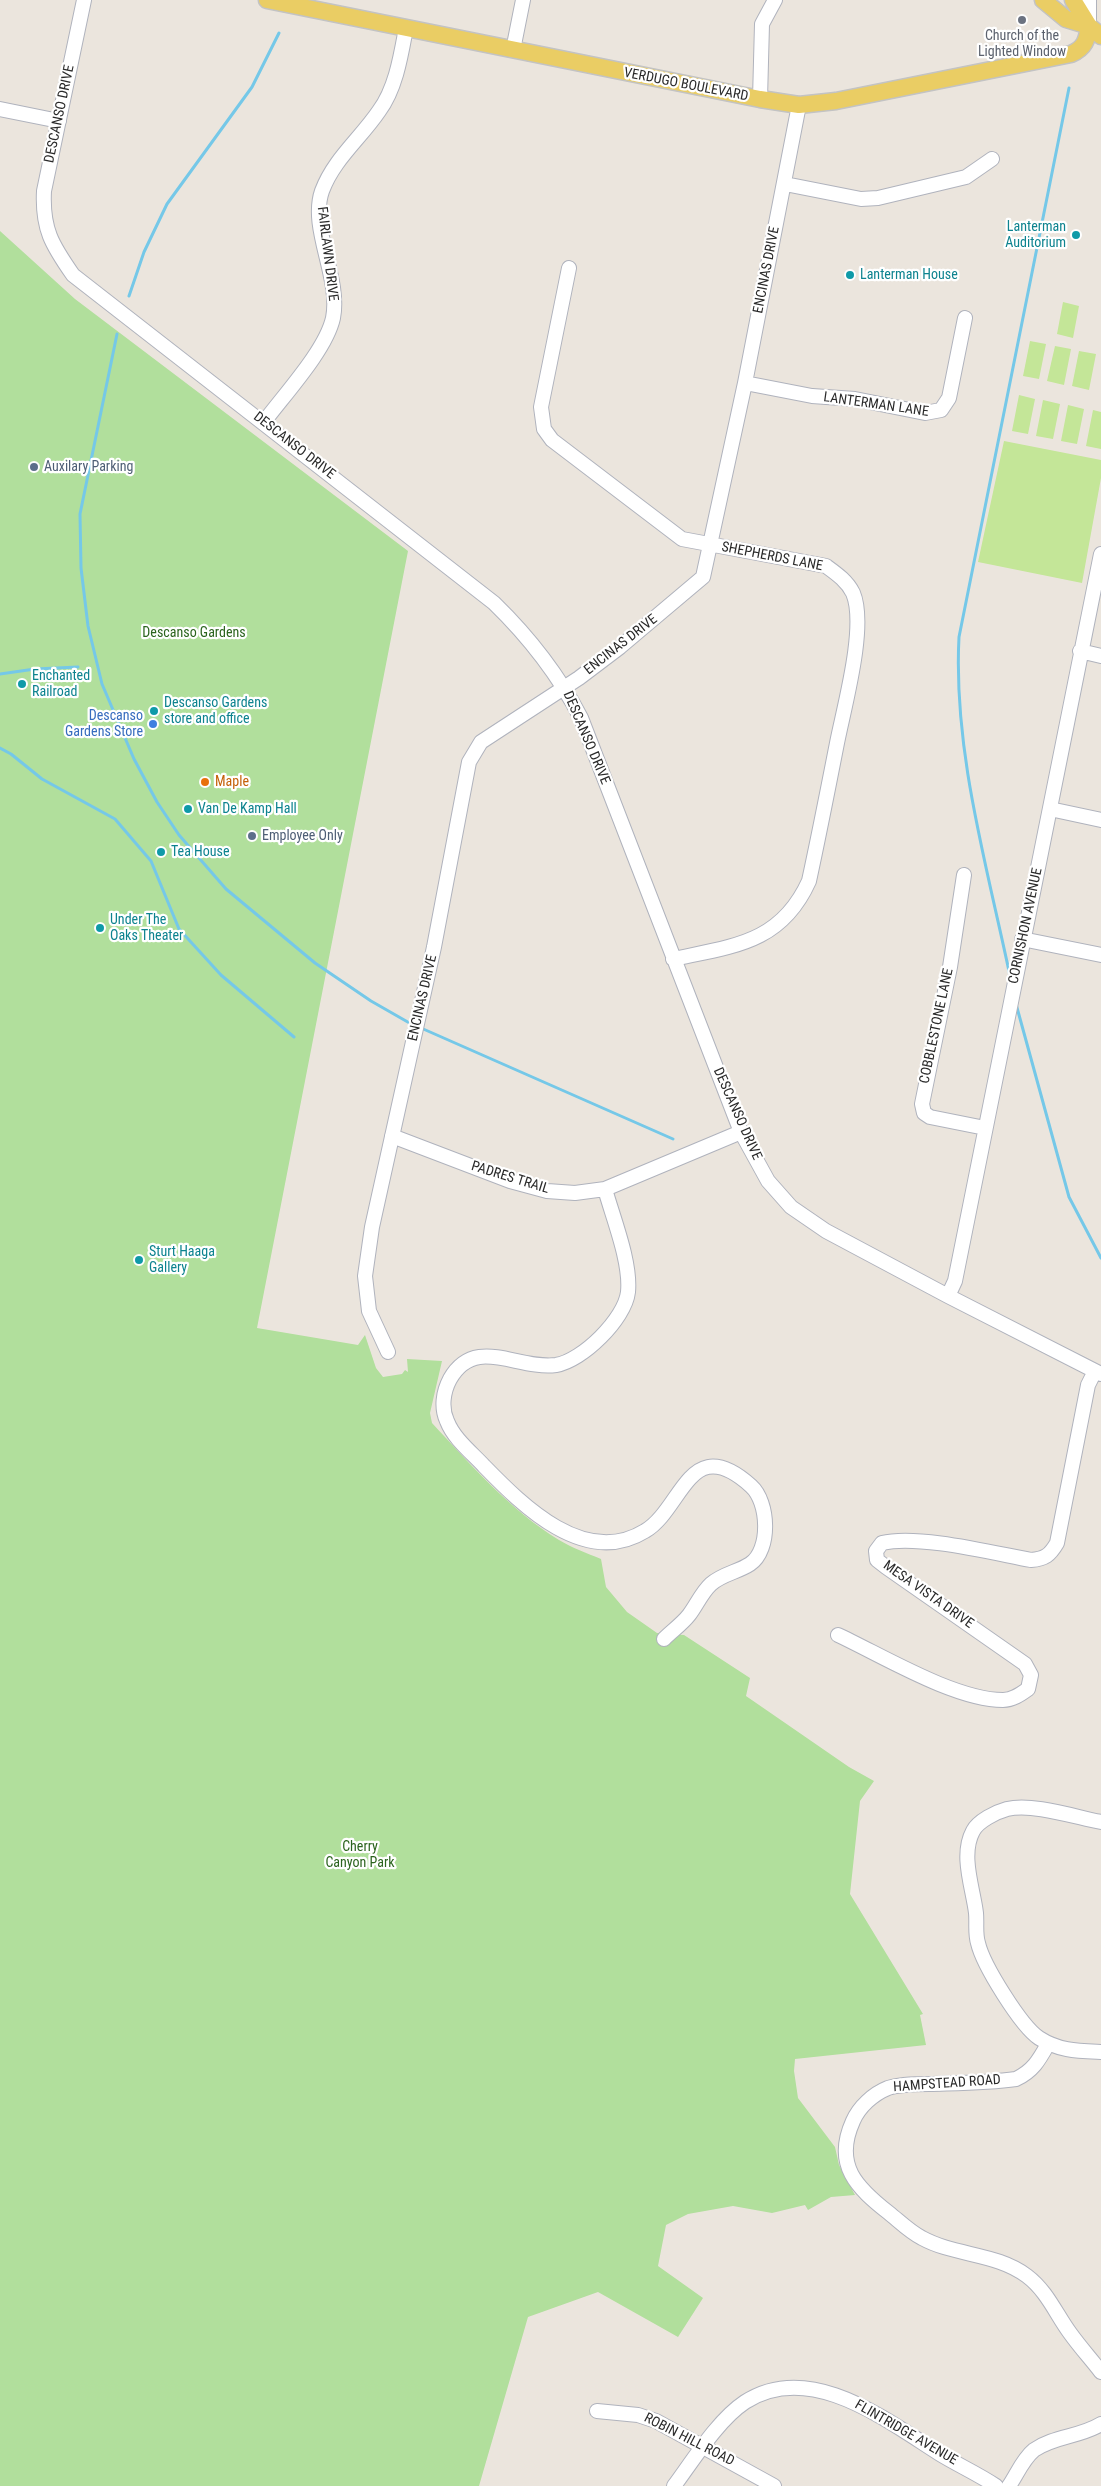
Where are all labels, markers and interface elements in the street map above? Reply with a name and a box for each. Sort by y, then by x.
marker: Church of the Lighted Window [1016,14,1028,26]
place label: Church of the Lighted Window [978,28,1066,60]
street label: DESCANSO DRIVE [41,64,79,164]
street label: VERDUGO BOULEVARD [622,65,750,105]
street label: FAIRLAWN DRIVE [313,206,341,302]
place label: Lanterman Auditorium [1005,219,1066,252]
street label: ENCINAS DRIVE [750,225,784,315]
marker: Lanterman Auditorium [1070,229,1082,241]
place label: Lanterman House [860,267,958,283]
marker: Lanterman House [844,269,856,281]
street label: LANTERMAN LANE [822,389,930,421]
street label: DESCANSO DRIVE [250,409,338,483]
place label: Auxilary Parking [44,459,133,475]
marker: Auxilary Parking [28,461,40,473]
street label: SHEPHERDS LANE [720,539,824,575]
street label: ENCINAS DRIVE [581,611,661,679]
park label: Descanso Gardens [142,625,246,641]
place label: Enchanted Railroad [32,668,90,700]
marker: Enchanted Railroad [16,678,28,690]
street label: DESCANSO DRIVE [559,689,613,787]
place label: Descanso Gardens store and office [164,695,267,728]
marker: Descanso Gardens store and office [148,705,160,717]
place label: Descanso Gardens Store [65,708,143,740]
marker: Descanso Gardens Store [147,718,159,730]
place label: Maple [215,774,249,790]
marker: Maple [199,776,211,788]
place label: Van De Kamp Hall [198,801,297,817]
marker: Van De Kamp Hall [182,803,194,815]
place label: Employee Only [262,828,343,844]
marker: Employee Only [246,830,258,842]
place label: Tea House [171,844,230,860]
marker: Tea House [155,846,167,858]
street label: CORNISHON AVENUE [1006,867,1046,985]
place label: Under The Oaks Theater [110,912,183,944]
marker: Under The Oaks Theater [94,922,106,934]
street label: ENCINAS DRIVE [405,953,441,1043]
street label: COBBLESTONE LANE [917,967,957,1085]
street label: DESCANSO DRIVE [709,1065,765,1163]
street label: PADRES TRAIL [469,1158,551,1198]
place label: Sturt Haaga Gallery [149,1244,215,1276]
marker: Sturt Haaga Gallery [133,1254,145,1266]
street label: MESA VISTA DRIVE [880,1558,976,1632]
park label: Cherry Canyon Park [325,1839,395,1871]
street label: HAMPSTEAD ROAD [893,2072,1001,2096]
street label: FLINTRIDGE AVENUE [852,2397,960,2469]
street label: ROBIN HILL ROAD [641,2410,737,2470]

